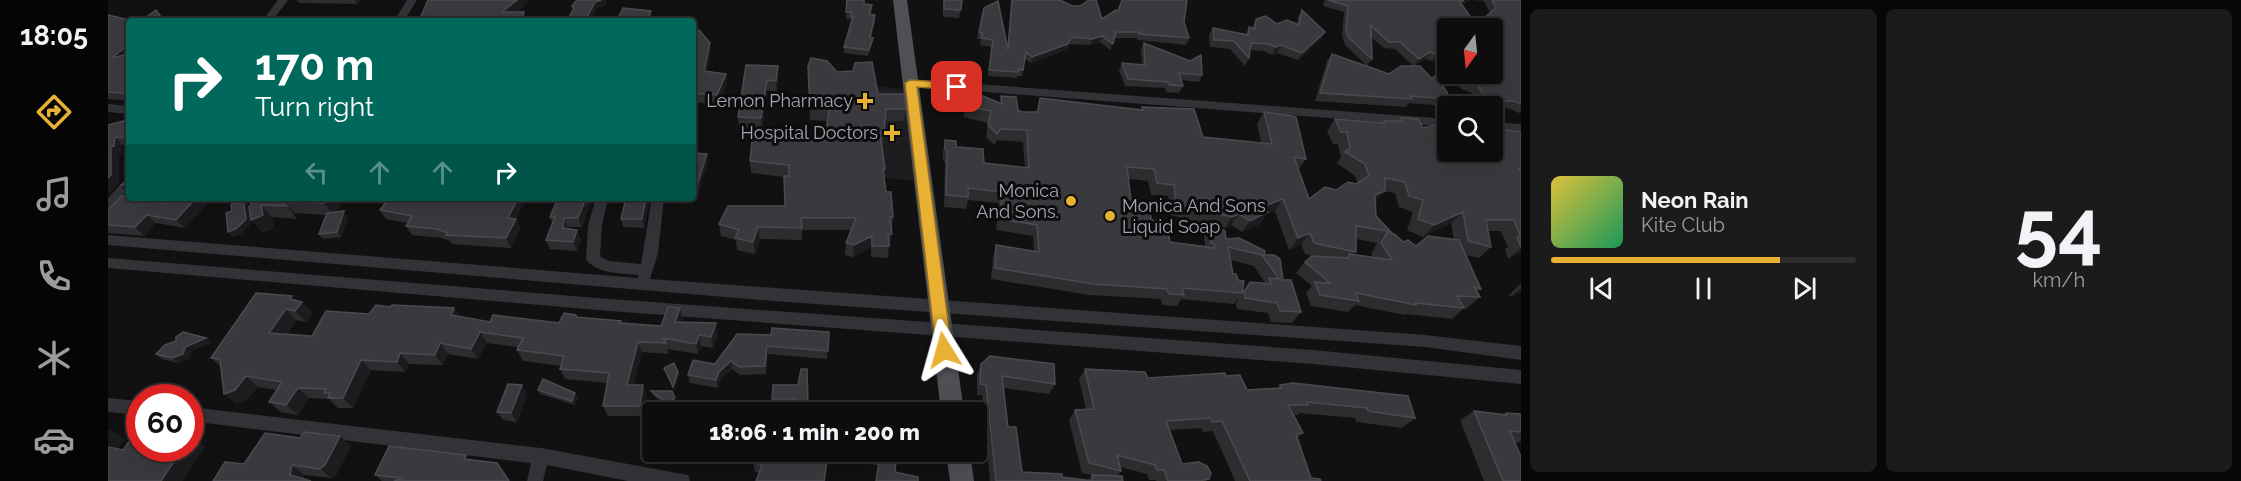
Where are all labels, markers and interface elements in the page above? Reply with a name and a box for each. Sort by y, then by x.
north arrow [1437,18,1503,84]
map controls [1437,18,1503,162]
text: 18:05 [20,20,88,51]
text: 170 m [255,41,374,90]
icon: right [156,42,234,120]
pin [931,61,982,112]
icon: arrive [940,70,973,103]
place label: Lemon Pharmacy [706,90,853,111]
icon: directions [33,91,75,133]
text: Turn right [255,91,374,122]
marker: Lemon Pharmacy [858,94,872,108]
button: search [1437,96,1503,162]
place label: Hospital Doctors [741,122,878,143]
marker: Hospital Doctors [883,124,901,142]
icon: left [300,156,333,189]
icon: ahead [363,156,396,189]
icon: ahead [426,156,459,189]
icon: right [489,156,522,189]
icon: music [33,173,75,215]
place label: Monica And Sons. [976,180,1059,222]
text: 54 [2015,183,2103,274]
text: Neon Rain [1641,187,1749,213]
marker: Monica And Sons. [1064,194,1078,208]
place label: Monica And Sons Liquid Soap [1122,195,1266,237]
marker: Monica And Sons Liquid Soap [1103,209,1117,223]
text: Kite Club [1641,213,1725,237]
icon: phone [33,255,75,297]
text: km/h [2032,268,2085,292]
icon: previous [1585,272,1618,305]
icon: pause [1687,272,1720,305]
icon: next [1788,272,1821,305]
position arrow [912,318,976,382]
icon: climate [33,337,75,379]
speed limit sign: 60 [126,384,204,462]
icon: car [33,419,75,461]
text: 18:06 · 1 min · 200 m [709,419,920,445]

